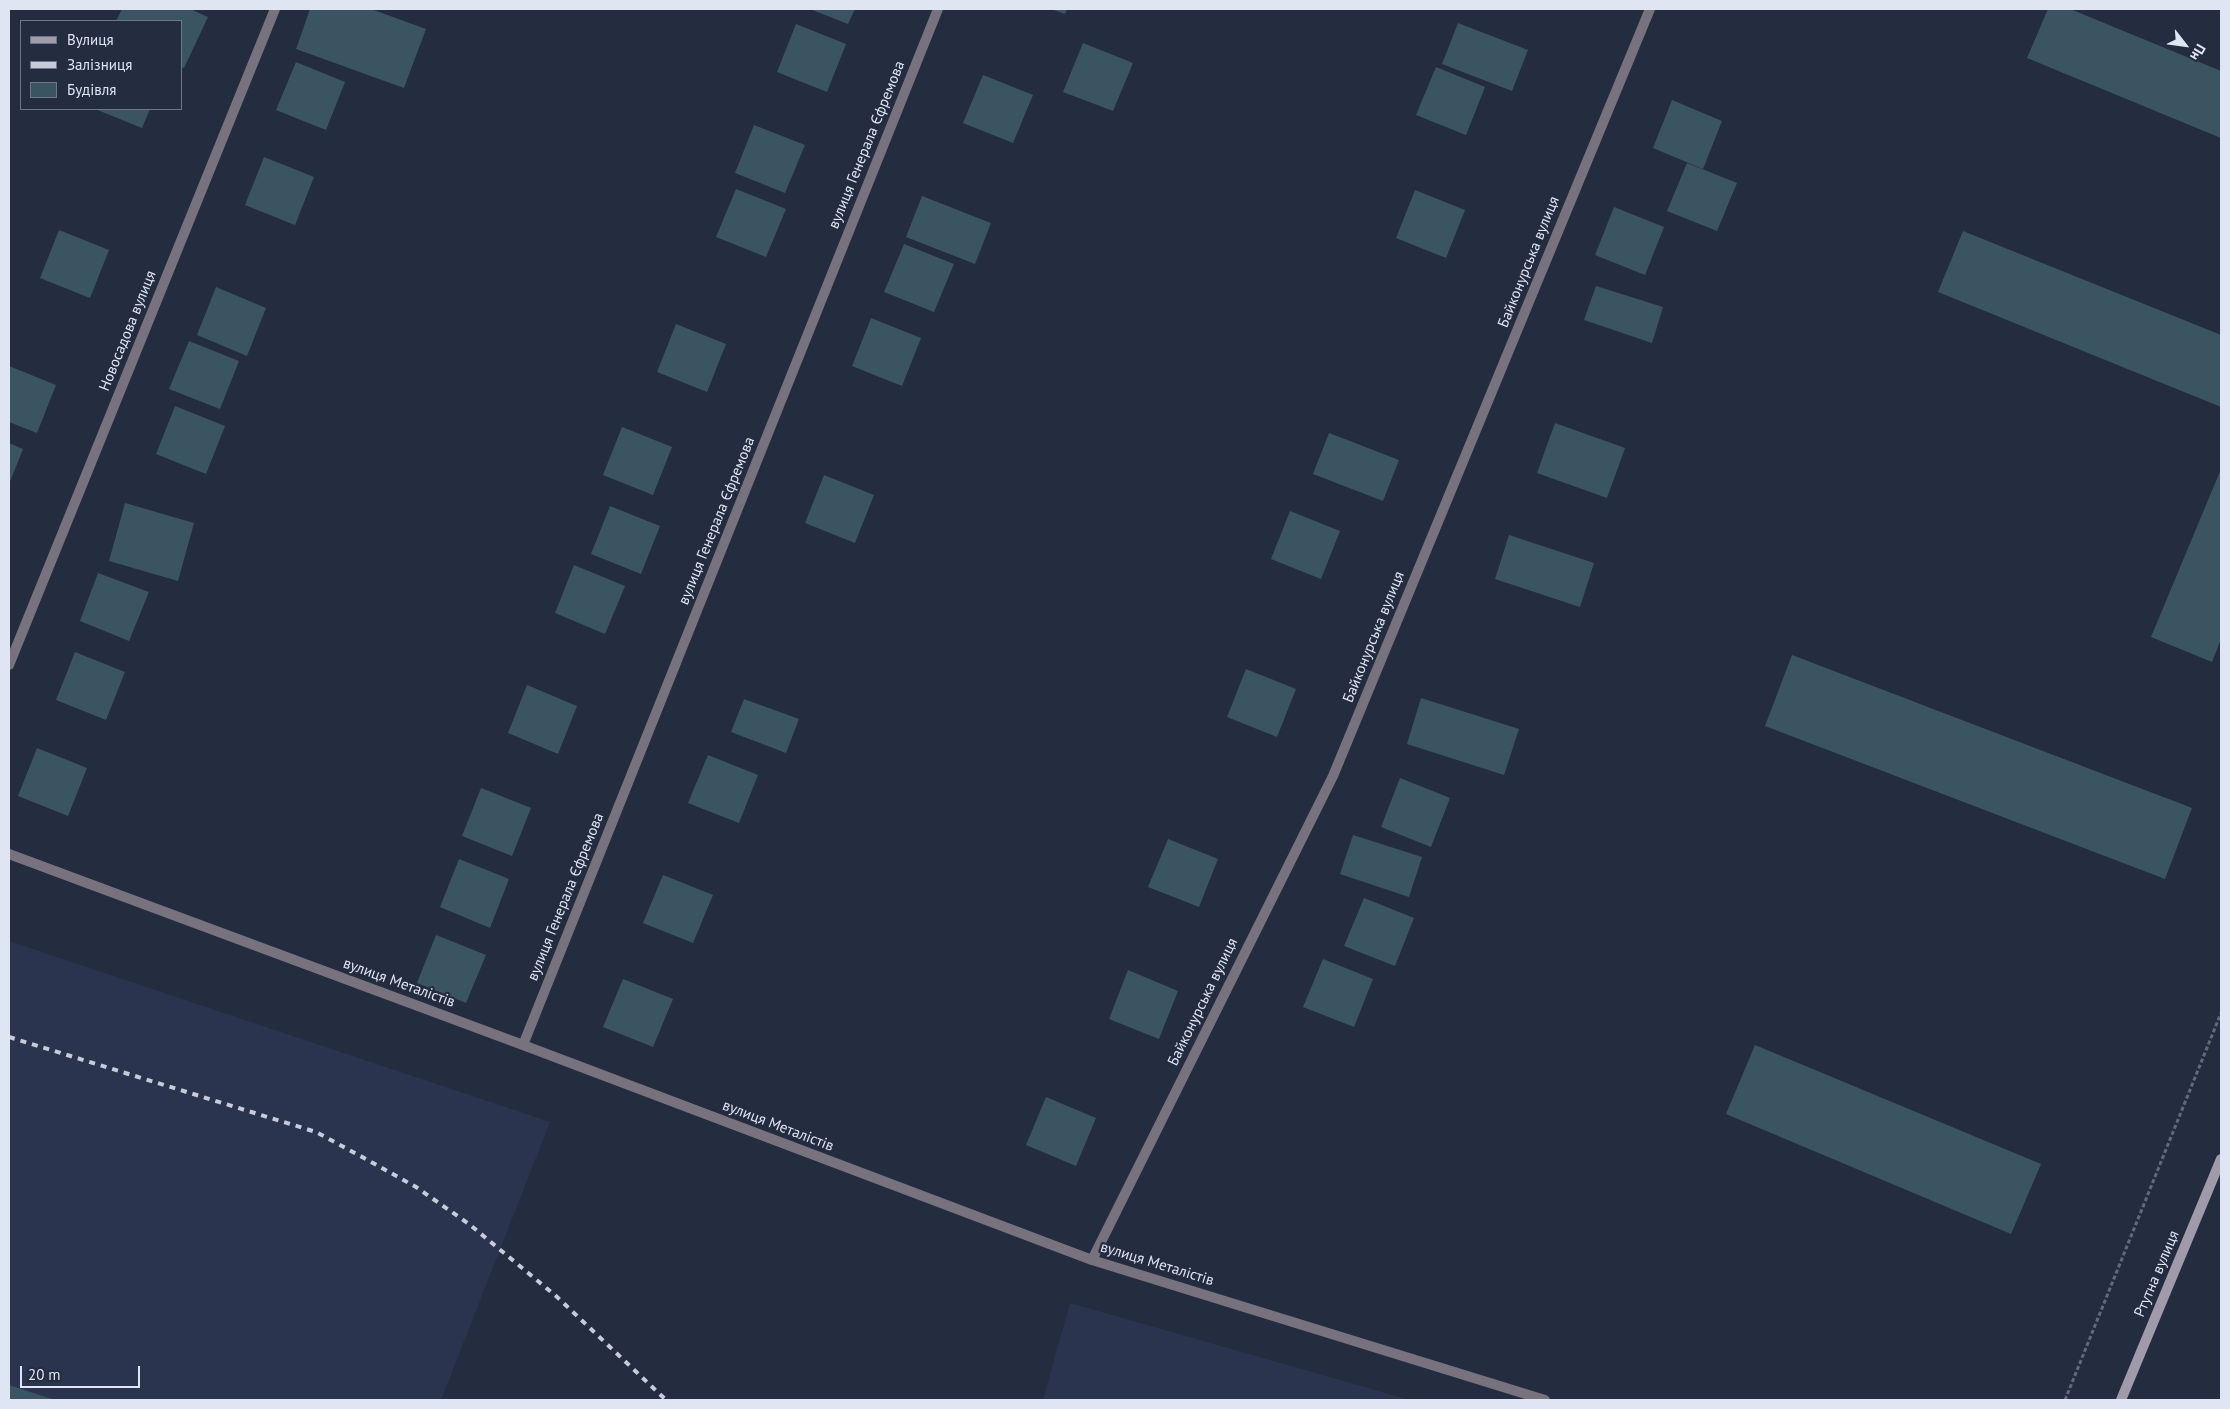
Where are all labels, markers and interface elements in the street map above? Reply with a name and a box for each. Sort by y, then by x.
legend [20,20,182,110]
north arrow [2160,20,2210,70]
text: Вулиця [67,30,114,49]
text: Пн [2186,41,2210,64]
text: Залізниця [67,55,132,74]
street label: вулиця Генерала Єфремова [825,58,909,232]
text: Будівля [67,80,116,99]
street label: Байконурська вулиця [1494,194,1564,330]
street label: Новосадова вулиця [96,268,160,394]
street label: вулиця Генерала Єфремова [675,434,759,608]
street label: Байконурська вулиця [1339,569,1409,705]
street label: вулиця Генерала Єфремова [524,810,608,984]
street label: Байконурська вулиця [1164,935,1242,1069]
street label: вулиця Металістів [341,954,457,1012]
street label: вулиця Металістів [720,1096,836,1156]
street label: Ртутна вулиця [2131,1228,2183,1320]
street label: вулиця Металістів [1098,1238,1216,1290]
scale bar [22,1356,142,1388]
text: 20 m [28,1365,61,1384]

